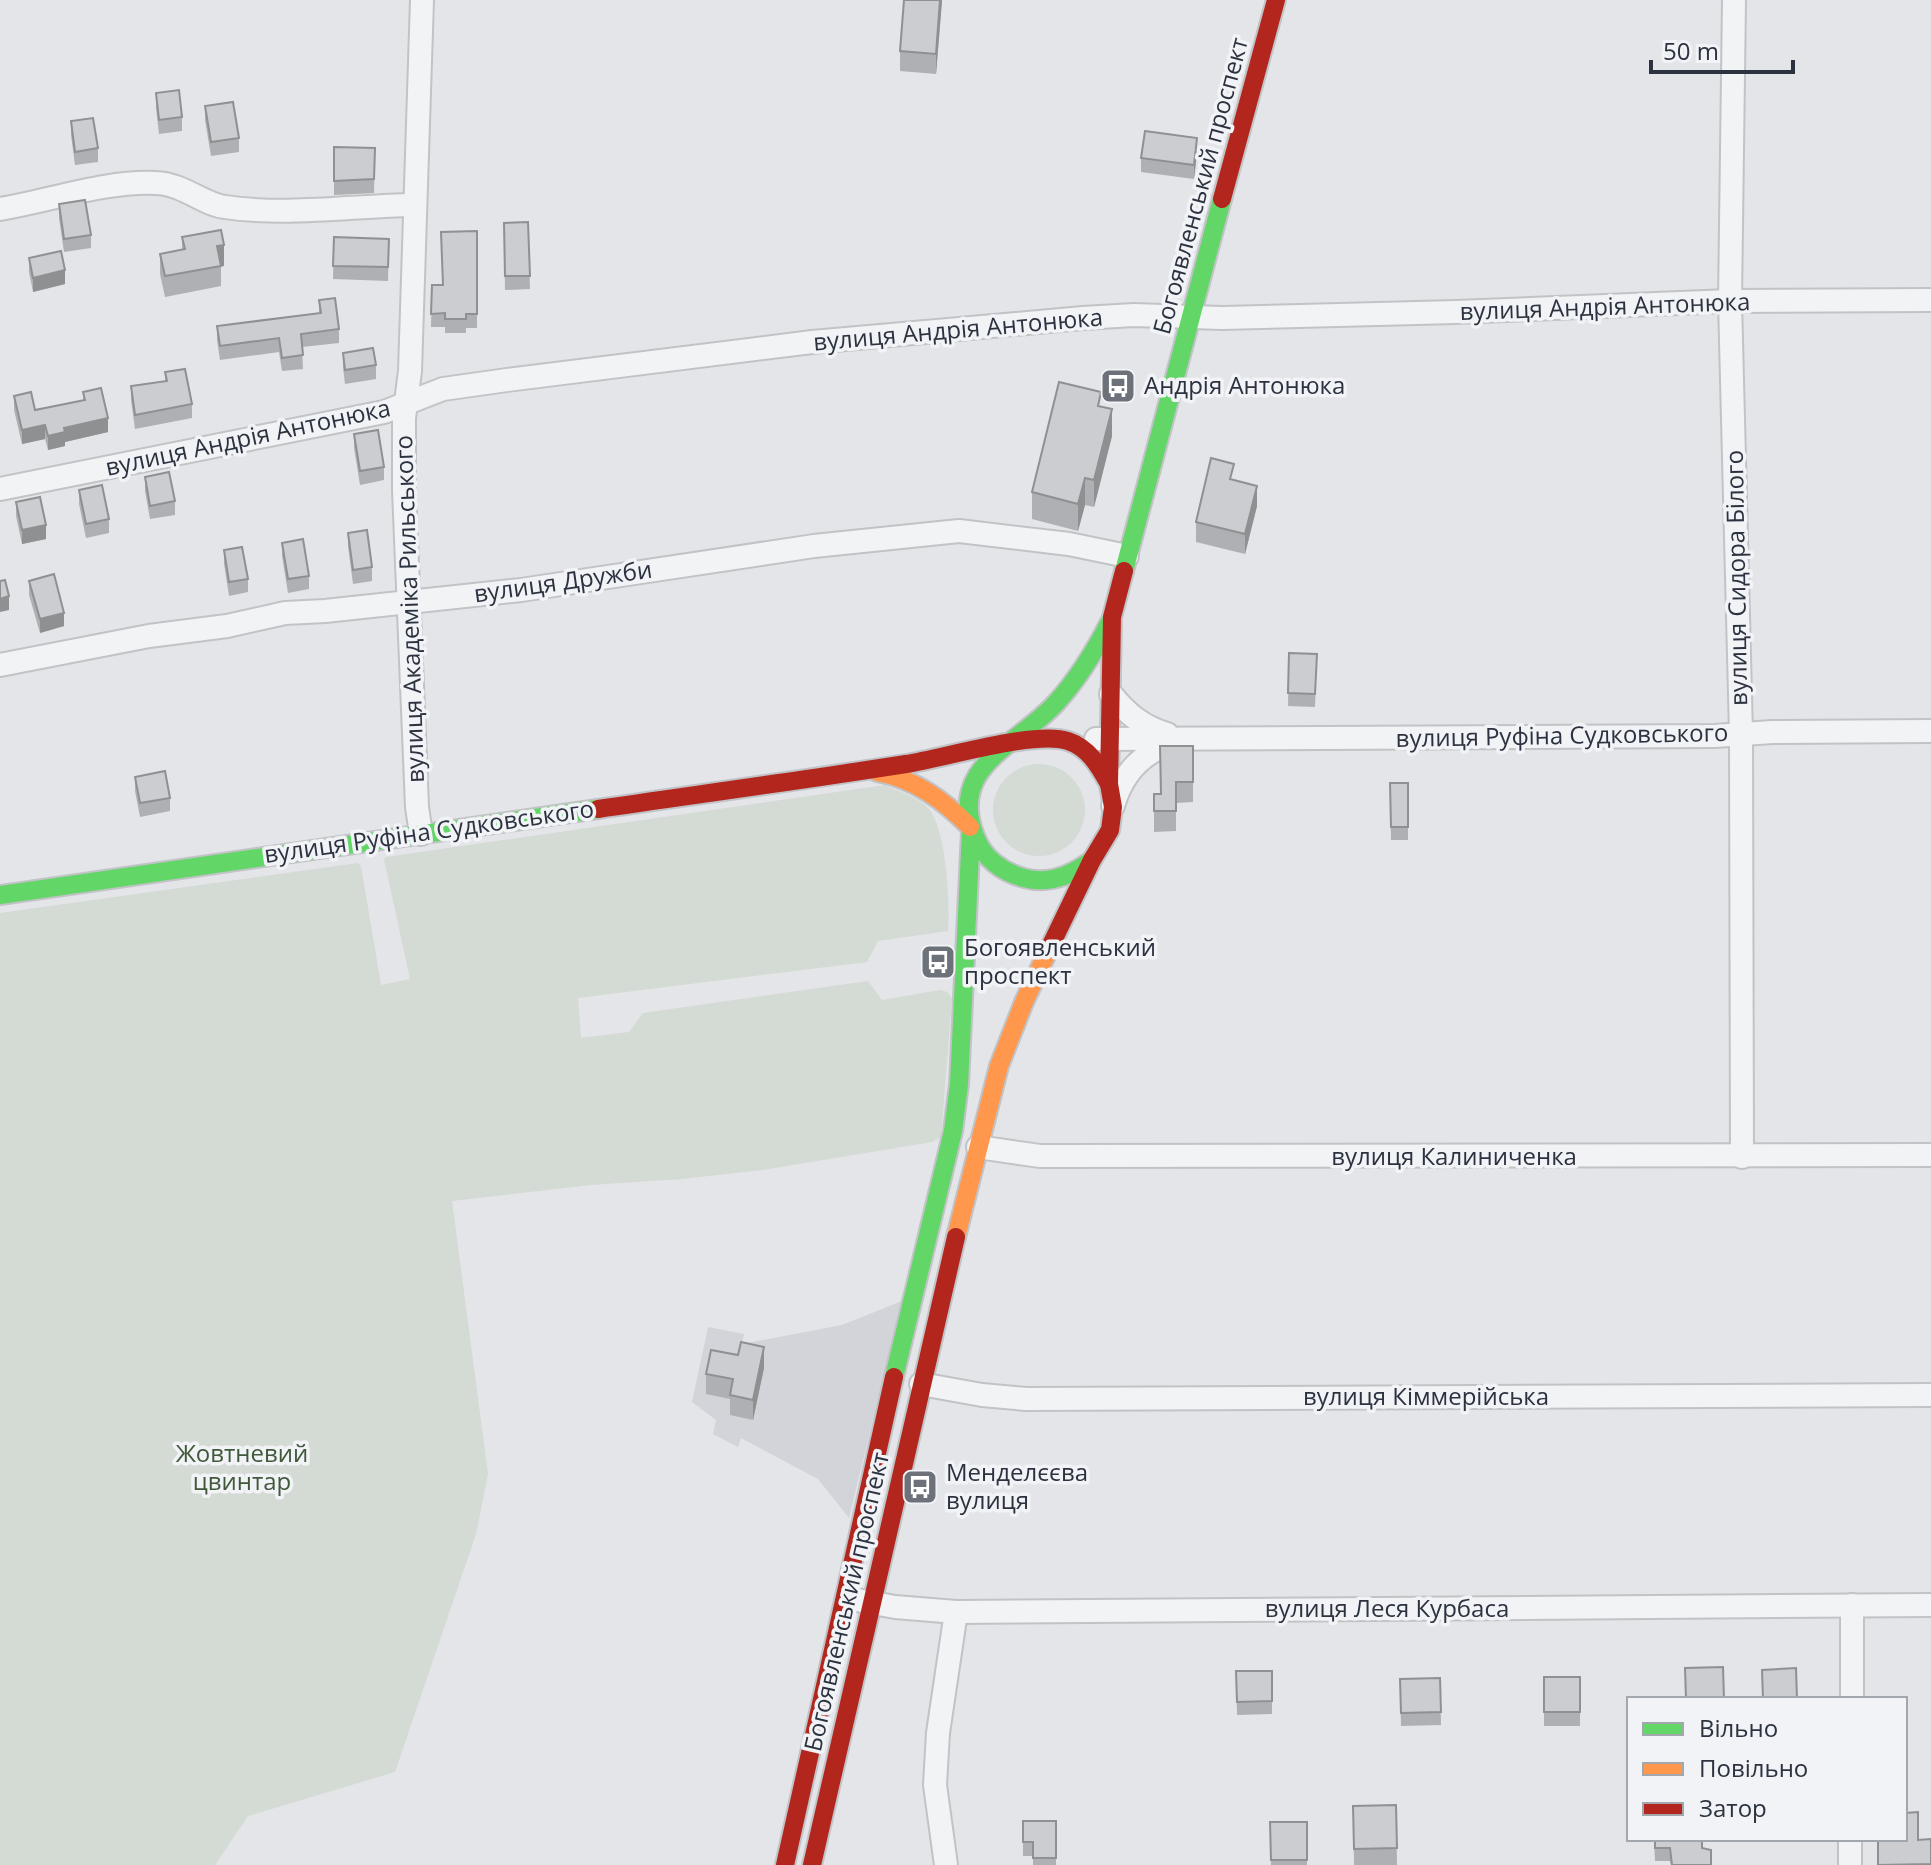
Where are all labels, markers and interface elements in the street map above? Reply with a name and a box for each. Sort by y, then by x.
scale bar [1651,24,1793,74]
street label: Богоявленський проспект [1144,34,1255,338]
text: 50 m [1663,34,1719,67]
street label: вулиця Андрія Антонюка [1459,284,1751,327]
street label: вулиця Андрія Антонюка [812,299,1104,358]
bus stop icon: Андрія Антонюка [1099,367,1137,405]
place label: Андрія Антонюка [1144,368,1345,401]
street label: вулиця Андрія Антонюка [102,390,393,483]
street label: вулиця Академіка Рильського [386,435,431,784]
street label: вулиця Сидора Білого [1717,450,1754,706]
street label: вулиця Дружби [472,552,654,609]
street label: вулиця Руфіна Судковського [1395,715,1729,754]
street label: вулиця Руфіна Судковського [262,791,596,870]
place label: Богоявленський проспект [964,930,1156,991]
bus stop icon: Богоявленський проспект [919,943,957,981]
street label: вулиця Калиниченка [1331,1139,1577,1172]
street label: вулиця Кіммерійська [1303,1379,1549,1412]
park label: Жовтневий цвинтар [176,1436,308,1497]
street label: Богоявленський проспект [795,1449,896,1754]
place label: Менделєєва вулиця [946,1455,1088,1516]
bus stop icon: Менделєєва вулиця [901,1468,939,1506]
street label: вулиця Леся Курбаса [1265,1591,1509,1624]
legend [1627,1697,1907,1841]
text: Вільно [1699,1711,1778,1744]
text: Повільно [1699,1751,1808,1784]
text: Затор [1699,1791,1767,1824]

